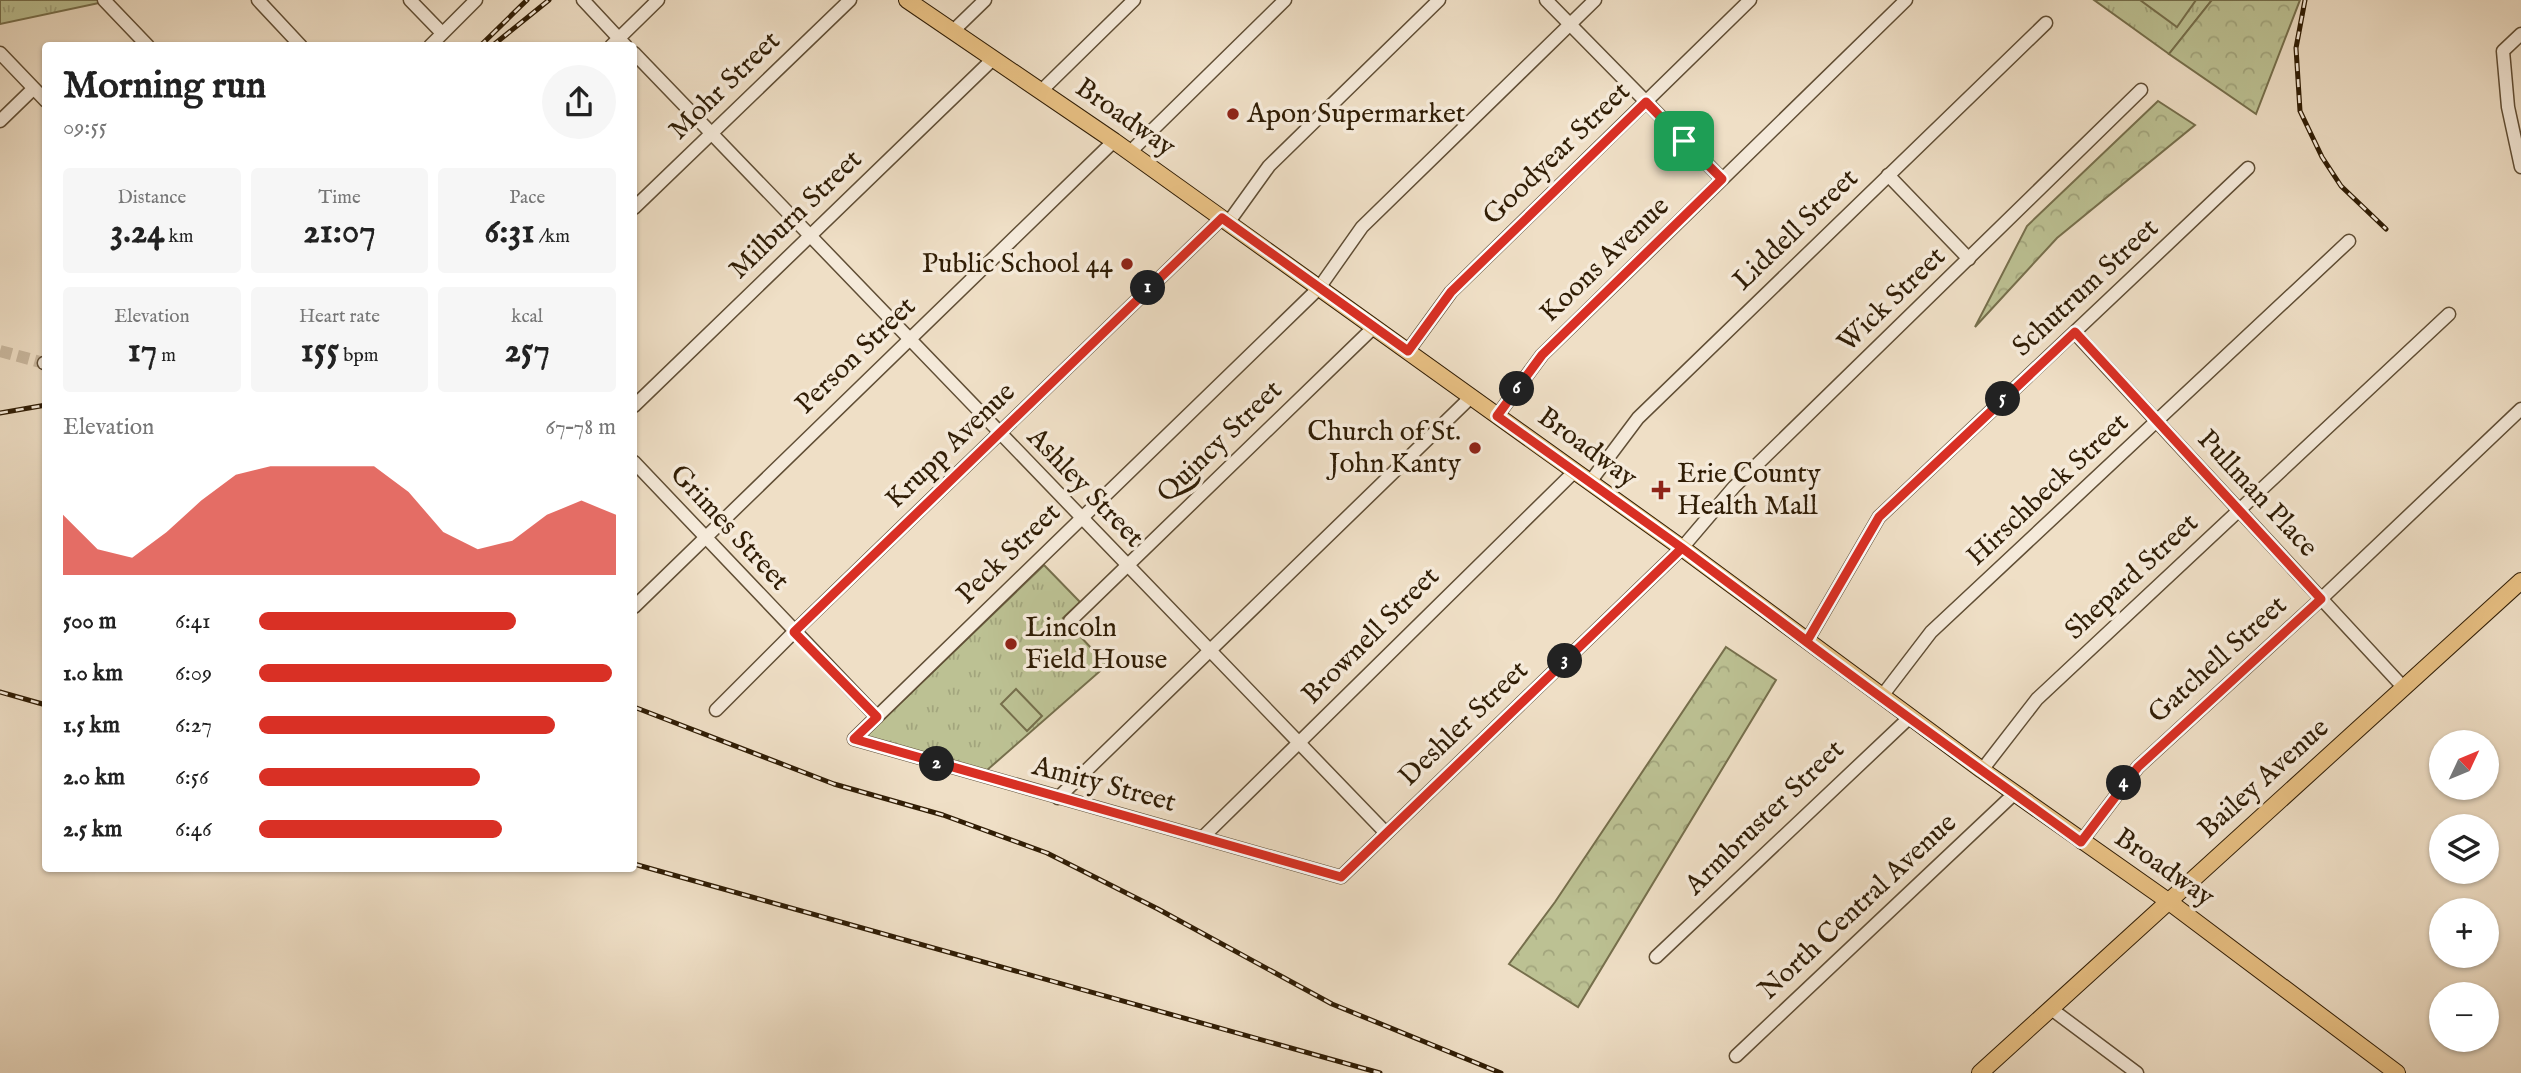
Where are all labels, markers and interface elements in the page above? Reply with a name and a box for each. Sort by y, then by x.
street label: Mohr Street [662,24,788,148]
text: Morning run [63,63,266,111]
button: share [542,65,616,139]
street label: Broadway [1068,71,1182,165]
street label: Goodyear Street [1476,75,1638,233]
place label: Apon Supermarket [1246,97,1466,132]
marker: Apon Supermarket [1225,106,1241,122]
pin [1654,111,1714,171]
text: 09:55 [63,113,107,142]
icon: arrive [1665,122,1703,160]
street label: Milburn Street [722,142,870,287]
street label: Liddell Street [1726,161,1866,299]
text: Distance [117,186,186,210]
text: Time [318,186,361,210]
text: Pace [509,186,545,210]
street label: Koons Avenue [1533,189,1677,330]
text: 3.24 [110,210,164,255]
text: 21:07 [303,210,376,255]
text: 6:31 [484,210,534,255]
street label: Schutrum Street [2006,211,2167,365]
text: km [164,225,193,249]
text: /km [534,225,570,249]
street label: Wick Street [1831,240,1954,360]
place label: Public School 44 [922,247,1113,282]
marker: Public School 44 [1119,256,1135,272]
pin: 1 [1130,270,1166,306]
text: 1 [1144,275,1151,299]
street label: Person Street [788,290,924,422]
text: Elevation [114,305,190,329]
text: Heart rate [299,305,380,329]
text: kcal [511,305,543,329]
text: 17 [128,329,157,374]
text: 155 [301,329,339,374]
text: 257 [504,329,550,374]
text: m [157,344,176,368]
text: bpm [339,344,378,368]
pin: 6 [1500,372,1534,406]
street label: Quincy Street [1150,373,1290,511]
street label: Krupp Avenue [879,375,1023,517]
text: 6 [1512,376,1521,400]
pin: 5 [1986,382,2021,416]
text: 5 [1999,386,2006,410]
street label: Broadway [1530,400,1644,496]
street label: Hirschbeck Street [1960,406,2137,574]
text: Elevation [63,413,154,442]
text: 67–78 m [545,413,616,442]
place label: Church of St. John Kanty [1307,415,1461,482]
street label: Ashley Street [1018,420,1151,556]
street label: Pullman Place [2189,423,2325,565]
marker: Church of St. John Kanty [1467,440,1483,456]
place label: Erie County Health Mall [1677,457,1821,524]
street label: Grimes Street [662,458,797,599]
marker: Erie County Health Mall [1651,480,1671,500]
street label: Peck Street [950,496,1069,612]
street label: Shepard Street [2058,506,2206,648]
street label: Brownell Street [1295,559,1448,712]
street label: Gatchell Street [2141,588,2295,731]
text: 500 m [63,607,117,636]
text: 6:41 [175,607,211,636]
place label: Lincoln Field House [1025,611,1168,678]
marker: Lincoln Field House [1003,636,1019,652]
pin: 3 [1548,644,1582,678]
text: 3 [1561,648,1568,672]
street label: Deshler Street [1392,653,1536,794]
text: 1.0 km [63,659,123,688]
text: 6:09 [175,659,212,688]
text: 1.5 km [63,711,120,740]
text: 6:27 [175,711,212,740]
street label: Bailey Avenue [2191,711,2337,847]
north arrow [2429,730,2499,800]
map controls [2429,730,2499,1052]
street label: Armbruster Street [1677,733,1852,904]
pin: 2 [920,746,954,782]
street label: Amity Street [1027,749,1180,821]
text: 2 [932,751,941,775]
text: 2.0 km [63,763,125,792]
text: 6:56 [175,763,209,792]
pin: 4 [2106,766,2142,800]
text: 4 [2119,770,2128,794]
street label: North Central Avenue [1752,806,1965,1008]
button: layers [2429,814,2499,884]
text: 2.5 km [63,815,122,844]
text: 6:46 [175,815,212,844]
street label: Broadway [2107,821,2221,915]
button: + [2429,898,2499,968]
button: − [2429,982,2499,1052]

